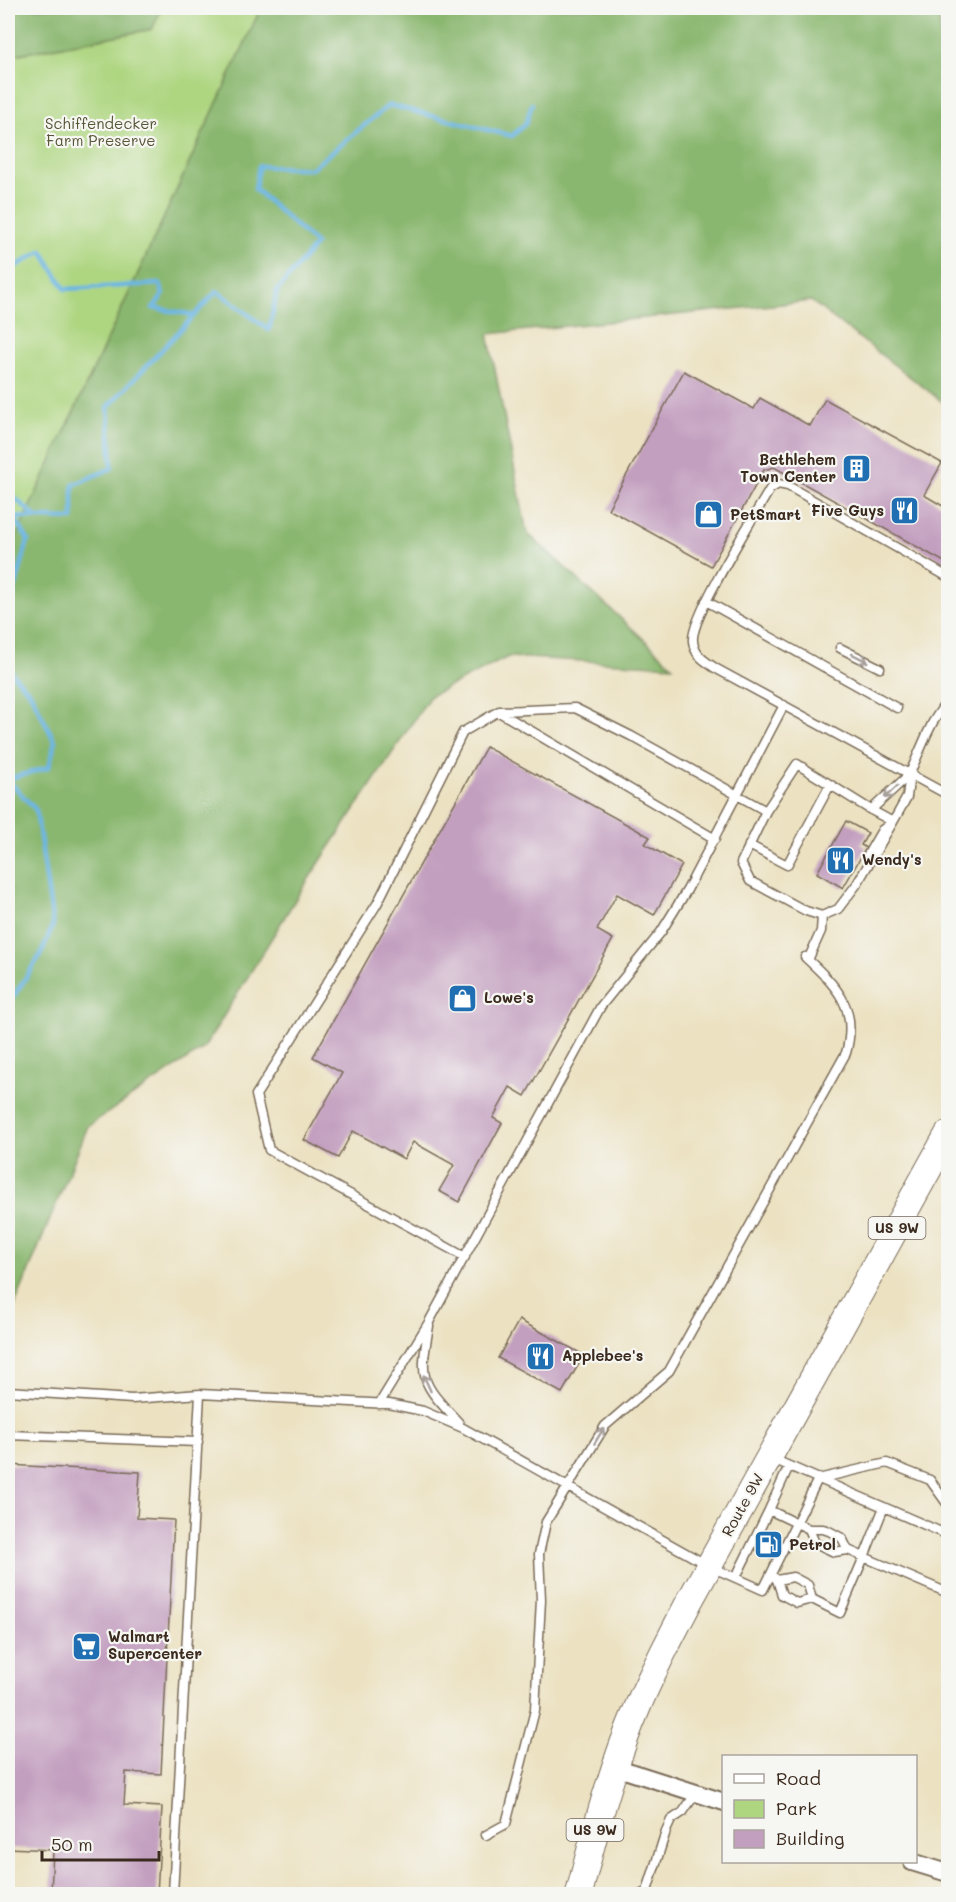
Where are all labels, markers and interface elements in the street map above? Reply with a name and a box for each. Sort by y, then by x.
park label: Schiffendecker Farm Preserve [45,113,157,150]
place label: Bethlehem Town Center [740,449,836,486]
building icon: Bethlehem Town Center [841,453,873,485]
restaurant icon: Five Guys [889,495,921,527]
shop icon: PetSmart [693,499,725,531]
place label: Five Guys [811,500,884,520]
place label: PetSmart [730,504,801,524]
one-way arrow [850,653,868,664]
one-way arrow [883,785,898,799]
restaurant icon: Wendy's [825,844,857,876]
place label: Wendy's [862,849,922,869]
shop icon: Lowe's [447,982,479,1014]
place label: Lowe's [484,987,534,1007]
road number: US 9W [868,1217,926,1239]
restaurant icon: Applebee's [525,1340,557,1372]
place label: Applebee's [562,1345,643,1365]
one-way arrow [421,1374,432,1392]
one-way arrow [593,1428,605,1445]
street label: Route 9W [717,1469,768,1540]
fuel station icon: Petrol [752,1529,784,1561]
place label: Petrol [789,1534,836,1554]
place label: Walmart Supercenter [108,1626,202,1663]
supermarket icon: Walmart Supercenter [71,1630,103,1662]
legend [722,1755,917,1863]
text: Road [776,1766,821,1790]
text: Park [776,1796,817,1820]
road number: US 9W [566,1819,624,1841]
scale bar [42,1824,159,1862]
text: Building [776,1826,844,1850]
text: 50 m [51,1832,93,1856]

